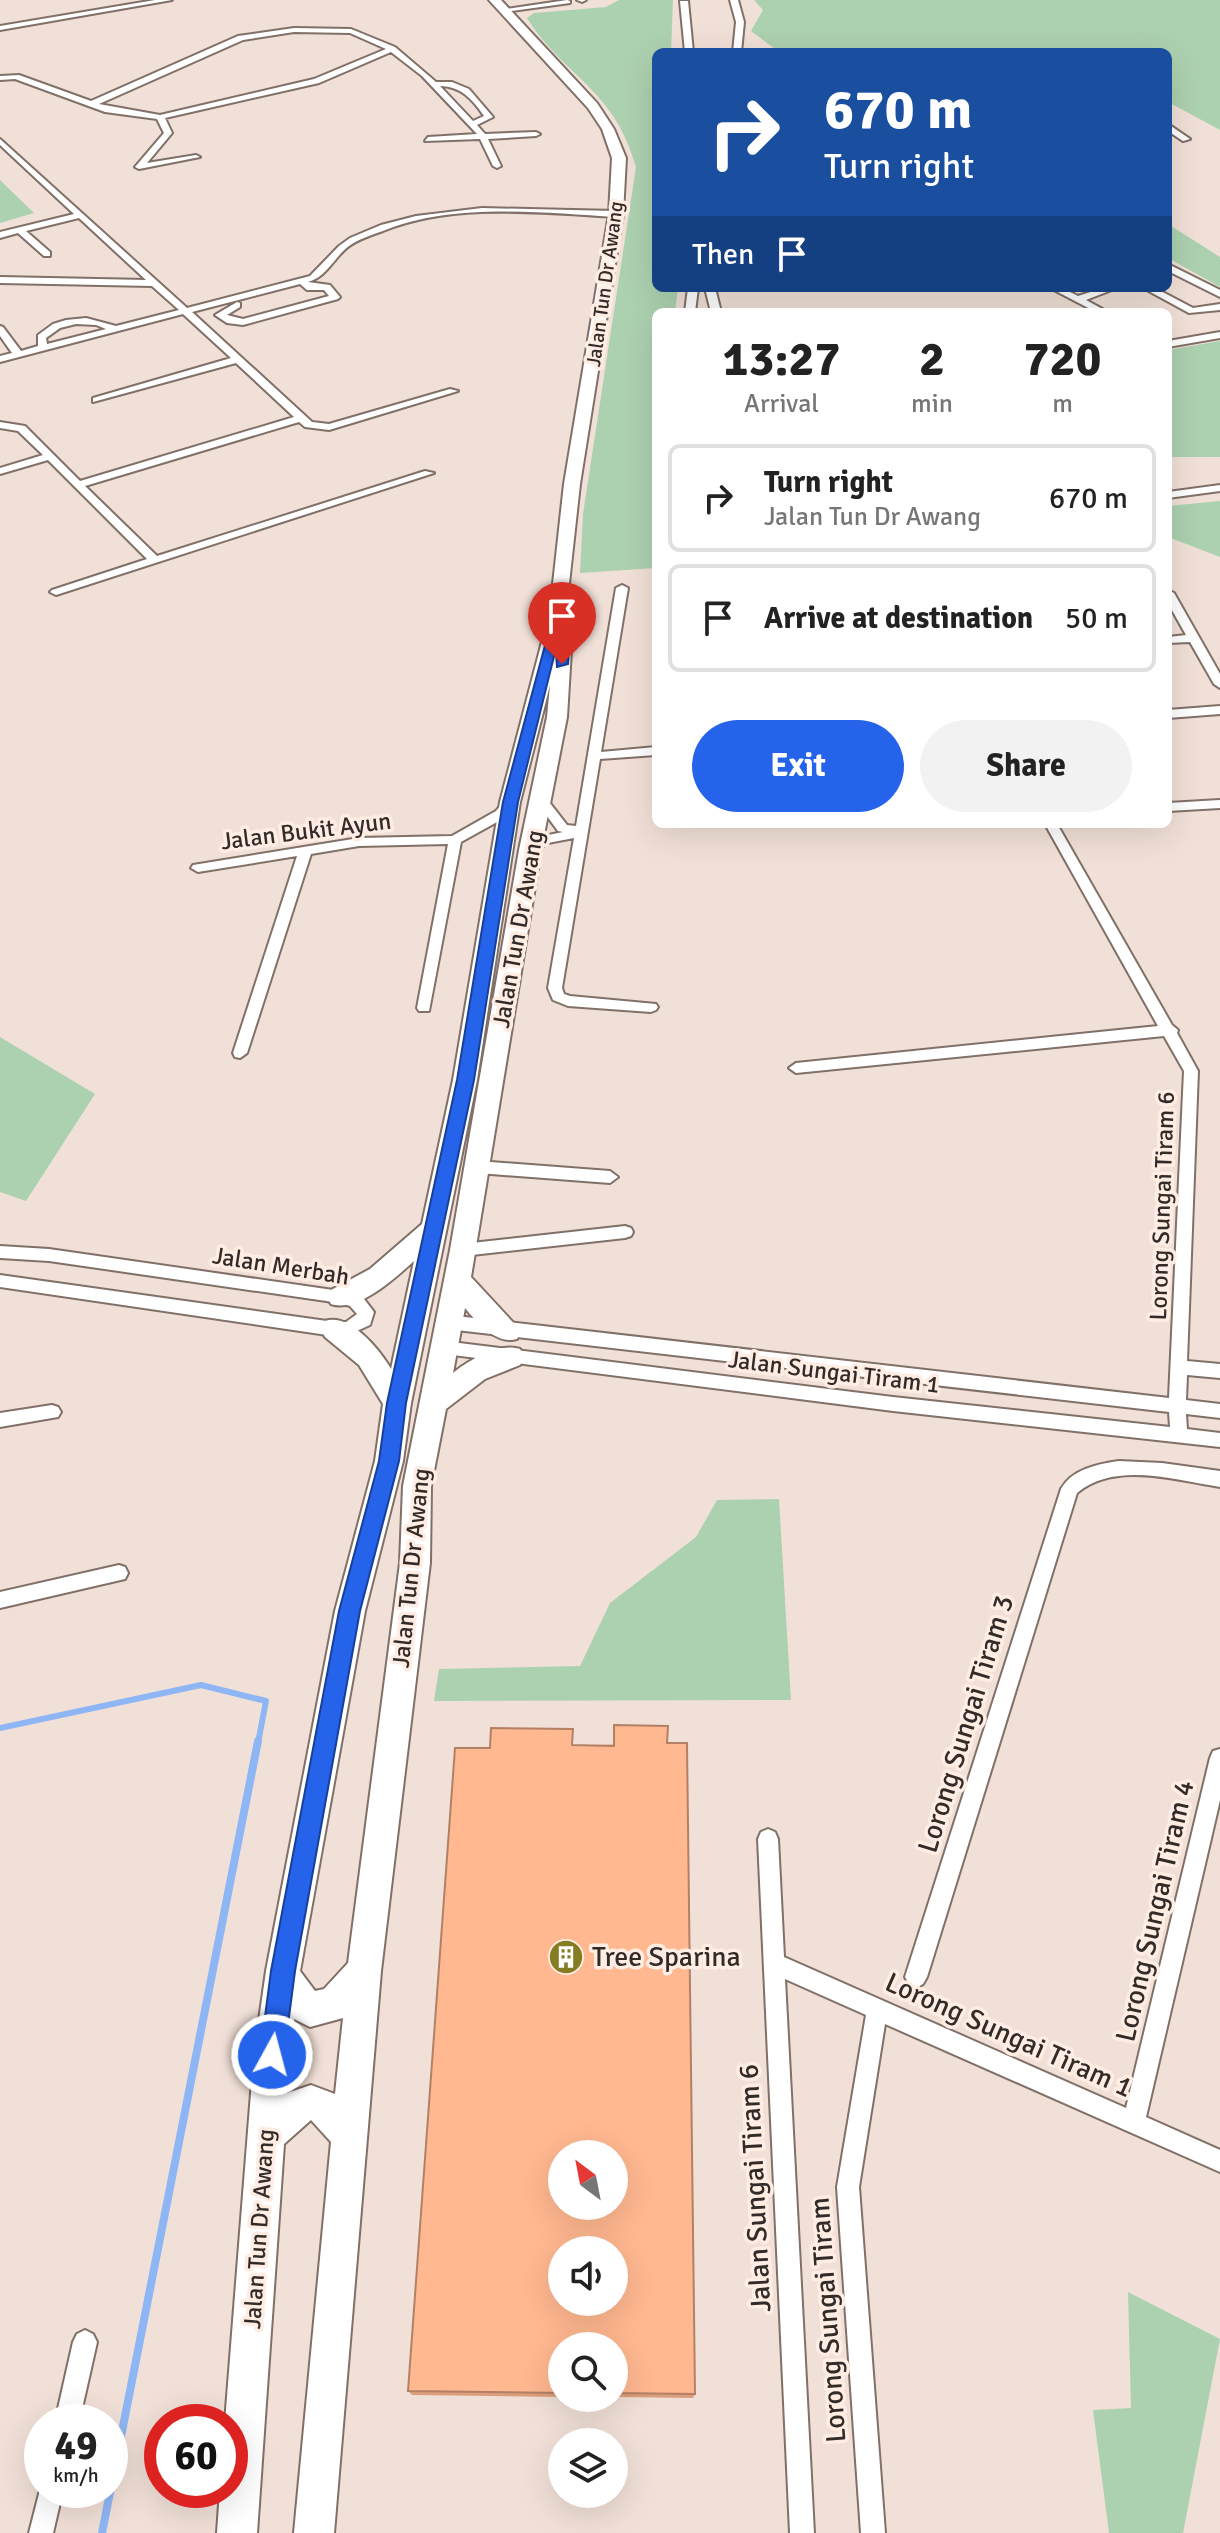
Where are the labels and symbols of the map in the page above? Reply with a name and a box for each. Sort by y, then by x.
street label: Jalan Tun Dr Awang [581,200,629,368]
pin [528,582,596,664]
street label: Jalan Bukit Ayun [219,806,393,856]
street label: Jalan Tun Dr Awang [486,828,550,1030]
street label: Lorong Sungai Tiram 6 [1143,1091,1181,1321]
street label: Jalan Merbah [210,1240,352,1292]
street label: Jalan Sungai Tiram 1 [727,1344,941,1400]
street label: Jalan Tun Dr Awang [386,1467,436,1669]
street label: Lorong Sungai Tiram 3 [911,1591,1021,1857]
street label: Lorong Sungai Tiram 4 [1108,1777,1202,2045]
building icon: Tree Sparina [547,1938,585,1976]
place label: Tree Sparina [592,1940,741,1974]
street label: Lorong Sungai Tiram 1 [880,1965,1138,2105]
position arrow [230,2013,314,2097]
street label: Jalan Sungai Tiram 6 [732,2063,778,2313]
street label: Jalan Tun Dr Awang [237,2128,281,2330]
north arrow [548,2140,628,2220]
street label: Lorong Sungai Tiram [802,2196,854,2444]
speed limit sign: 60 [144,2404,248,2508]

